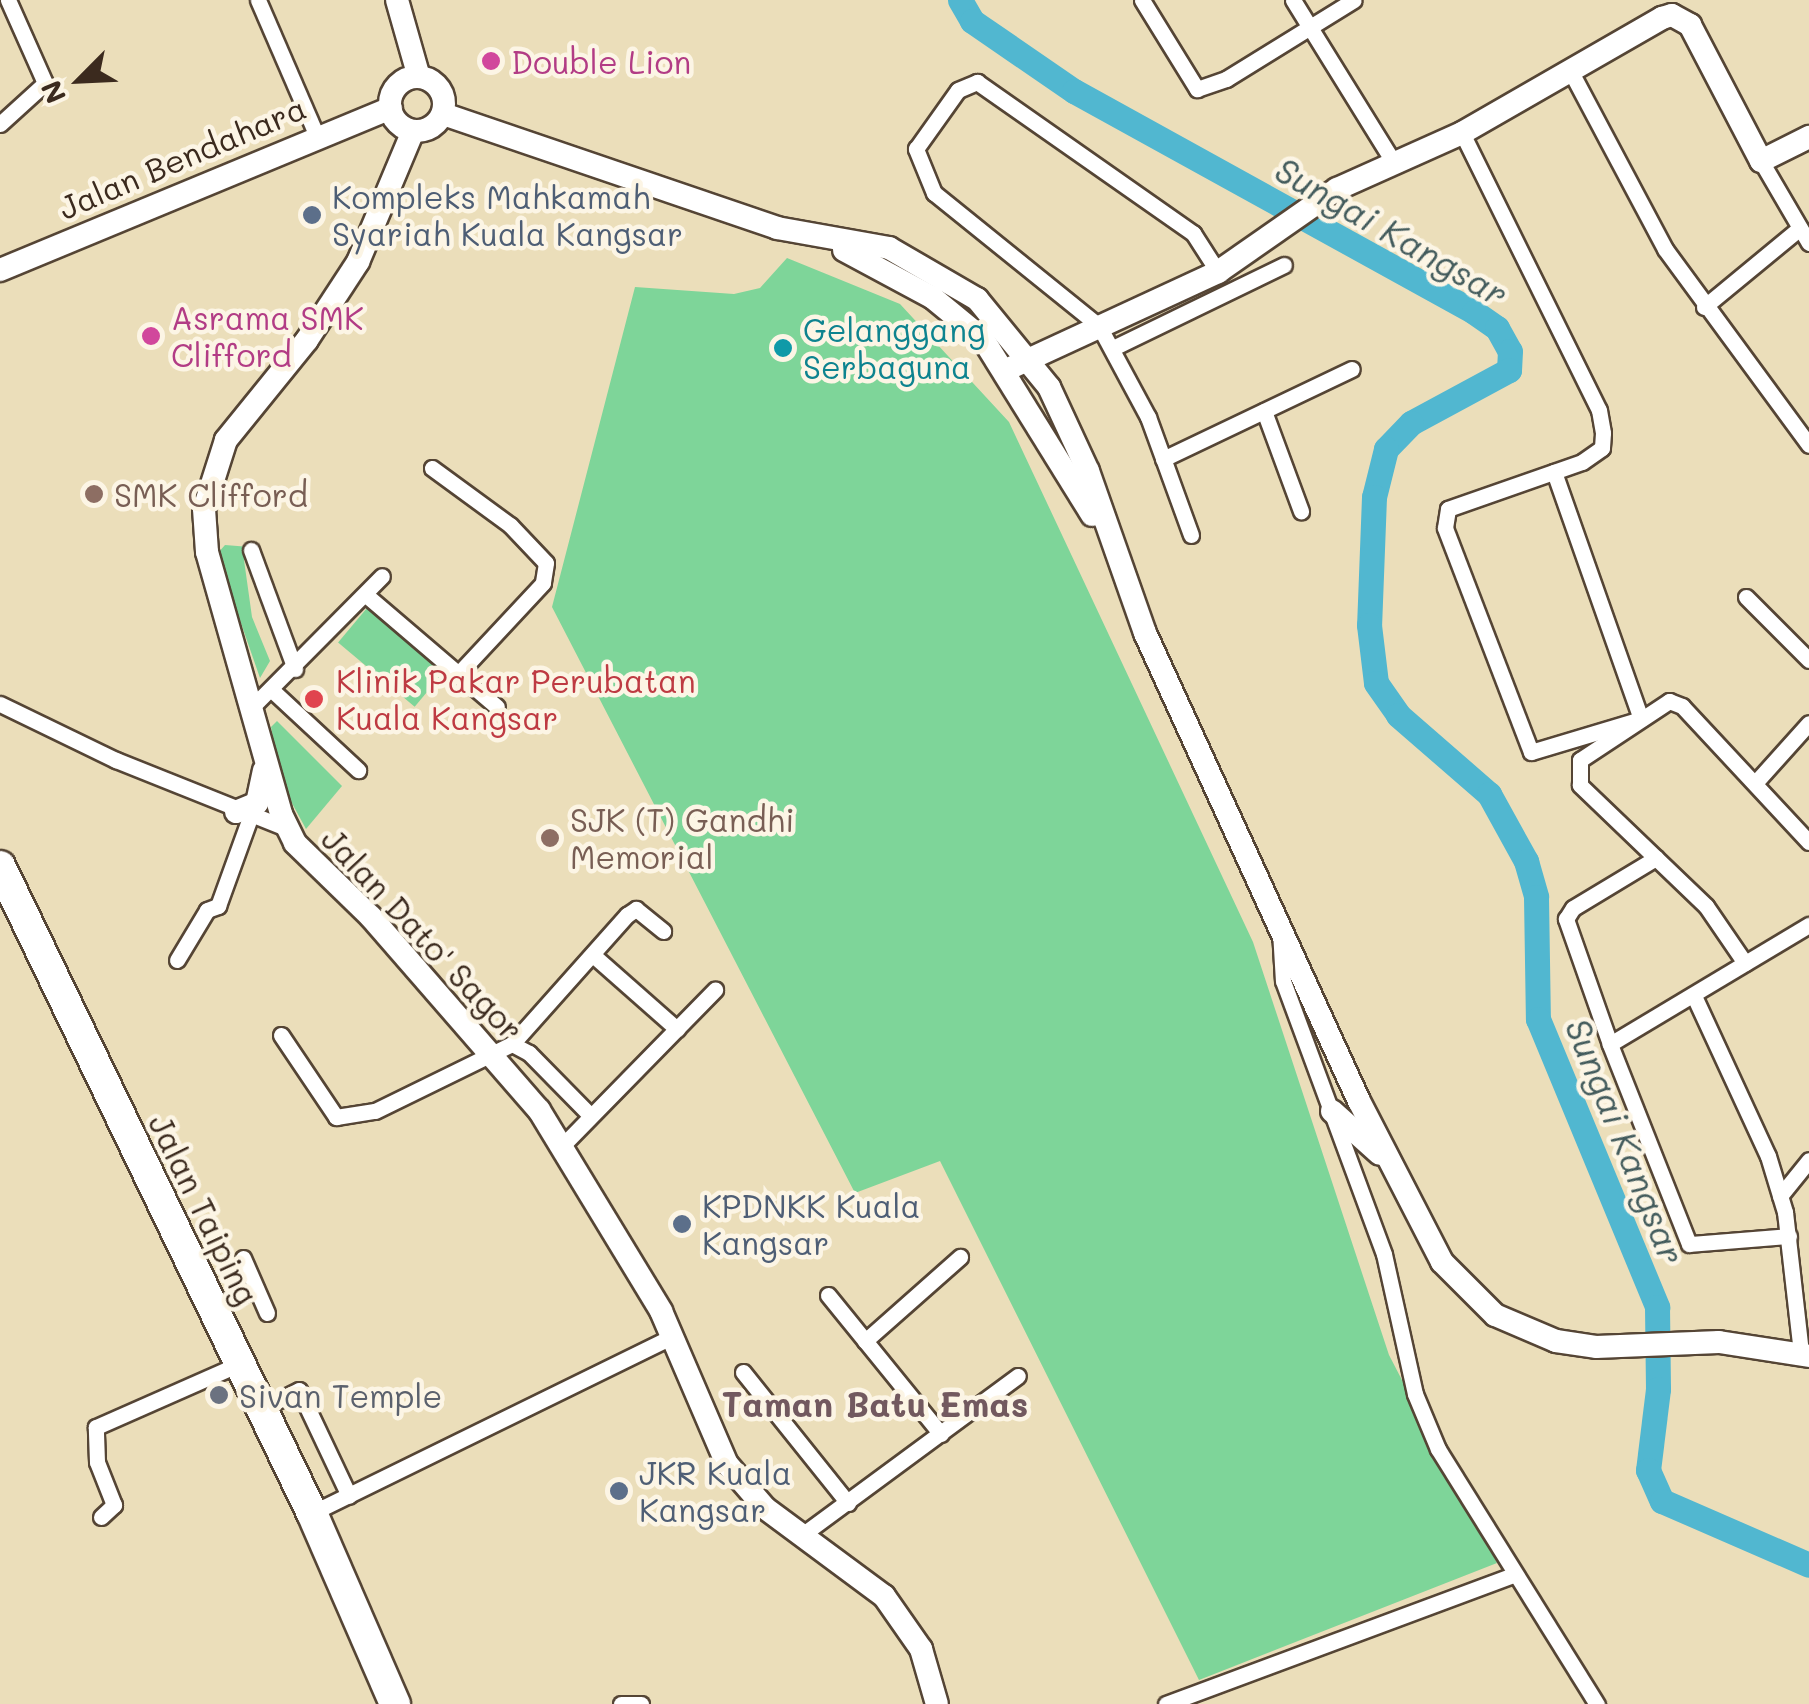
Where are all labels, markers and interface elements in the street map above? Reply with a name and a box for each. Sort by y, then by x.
north arrow [30,30,130,130]
place label: Double Lion [511,42,691,80]
marker: Double Lion [480,50,502,72]
text: N [32,75,73,109]
street label: Jalan Bendahara [53,88,311,226]
water label: Sungai Kangsar [1268,147,1516,315]
place label: Kompleks Mahkamah Syariah Kuala Kangsar [332,178,683,253]
marker: Kompleks Mahkamah Syariah Kuala Kangsar [301,204,323,226]
place label: Asrama SMK Clifford [171,299,363,374]
place label: Gelanggang Serbaguna [803,311,986,386]
marker: Asrama SMK Clifford [140,325,162,347]
marker: Gelanggang Serbaguna [772,337,794,359]
place label: SMK Clifford [114,475,308,513]
marker: SMK Clifford [83,483,105,505]
place label: Klinik Pakar Perubatan Kuala Kangsar [336,662,696,737]
marker: Klinik Pakar Perubatan Kuala Kangsar [301,686,327,712]
place label: SJK (T) Gandhi Memorial [570,801,795,876]
street label: Jalan Dato' Sagor [314,820,532,1048]
marker: SJK (T) Gandhi Memorial [539,827,561,849]
water label: Sungai Kangsar [1558,1012,1694,1270]
street label: Jalan Taiping [141,1108,267,1310]
place label: KPDNKK Kuala Kangsar [702,1187,920,1262]
marker: KPDNKK Kuala Kangsar [671,1213,693,1235]
place label: Sivan Temple [239,1376,442,1414]
district label: Taman Batu Emas [722,1382,1028,1424]
marker: Sivan Temple [208,1384,230,1406]
place label: JKR Kuala Kangsar [639,1454,792,1529]
marker: JKR Kuala Kangsar [608,1480,630,1502]

